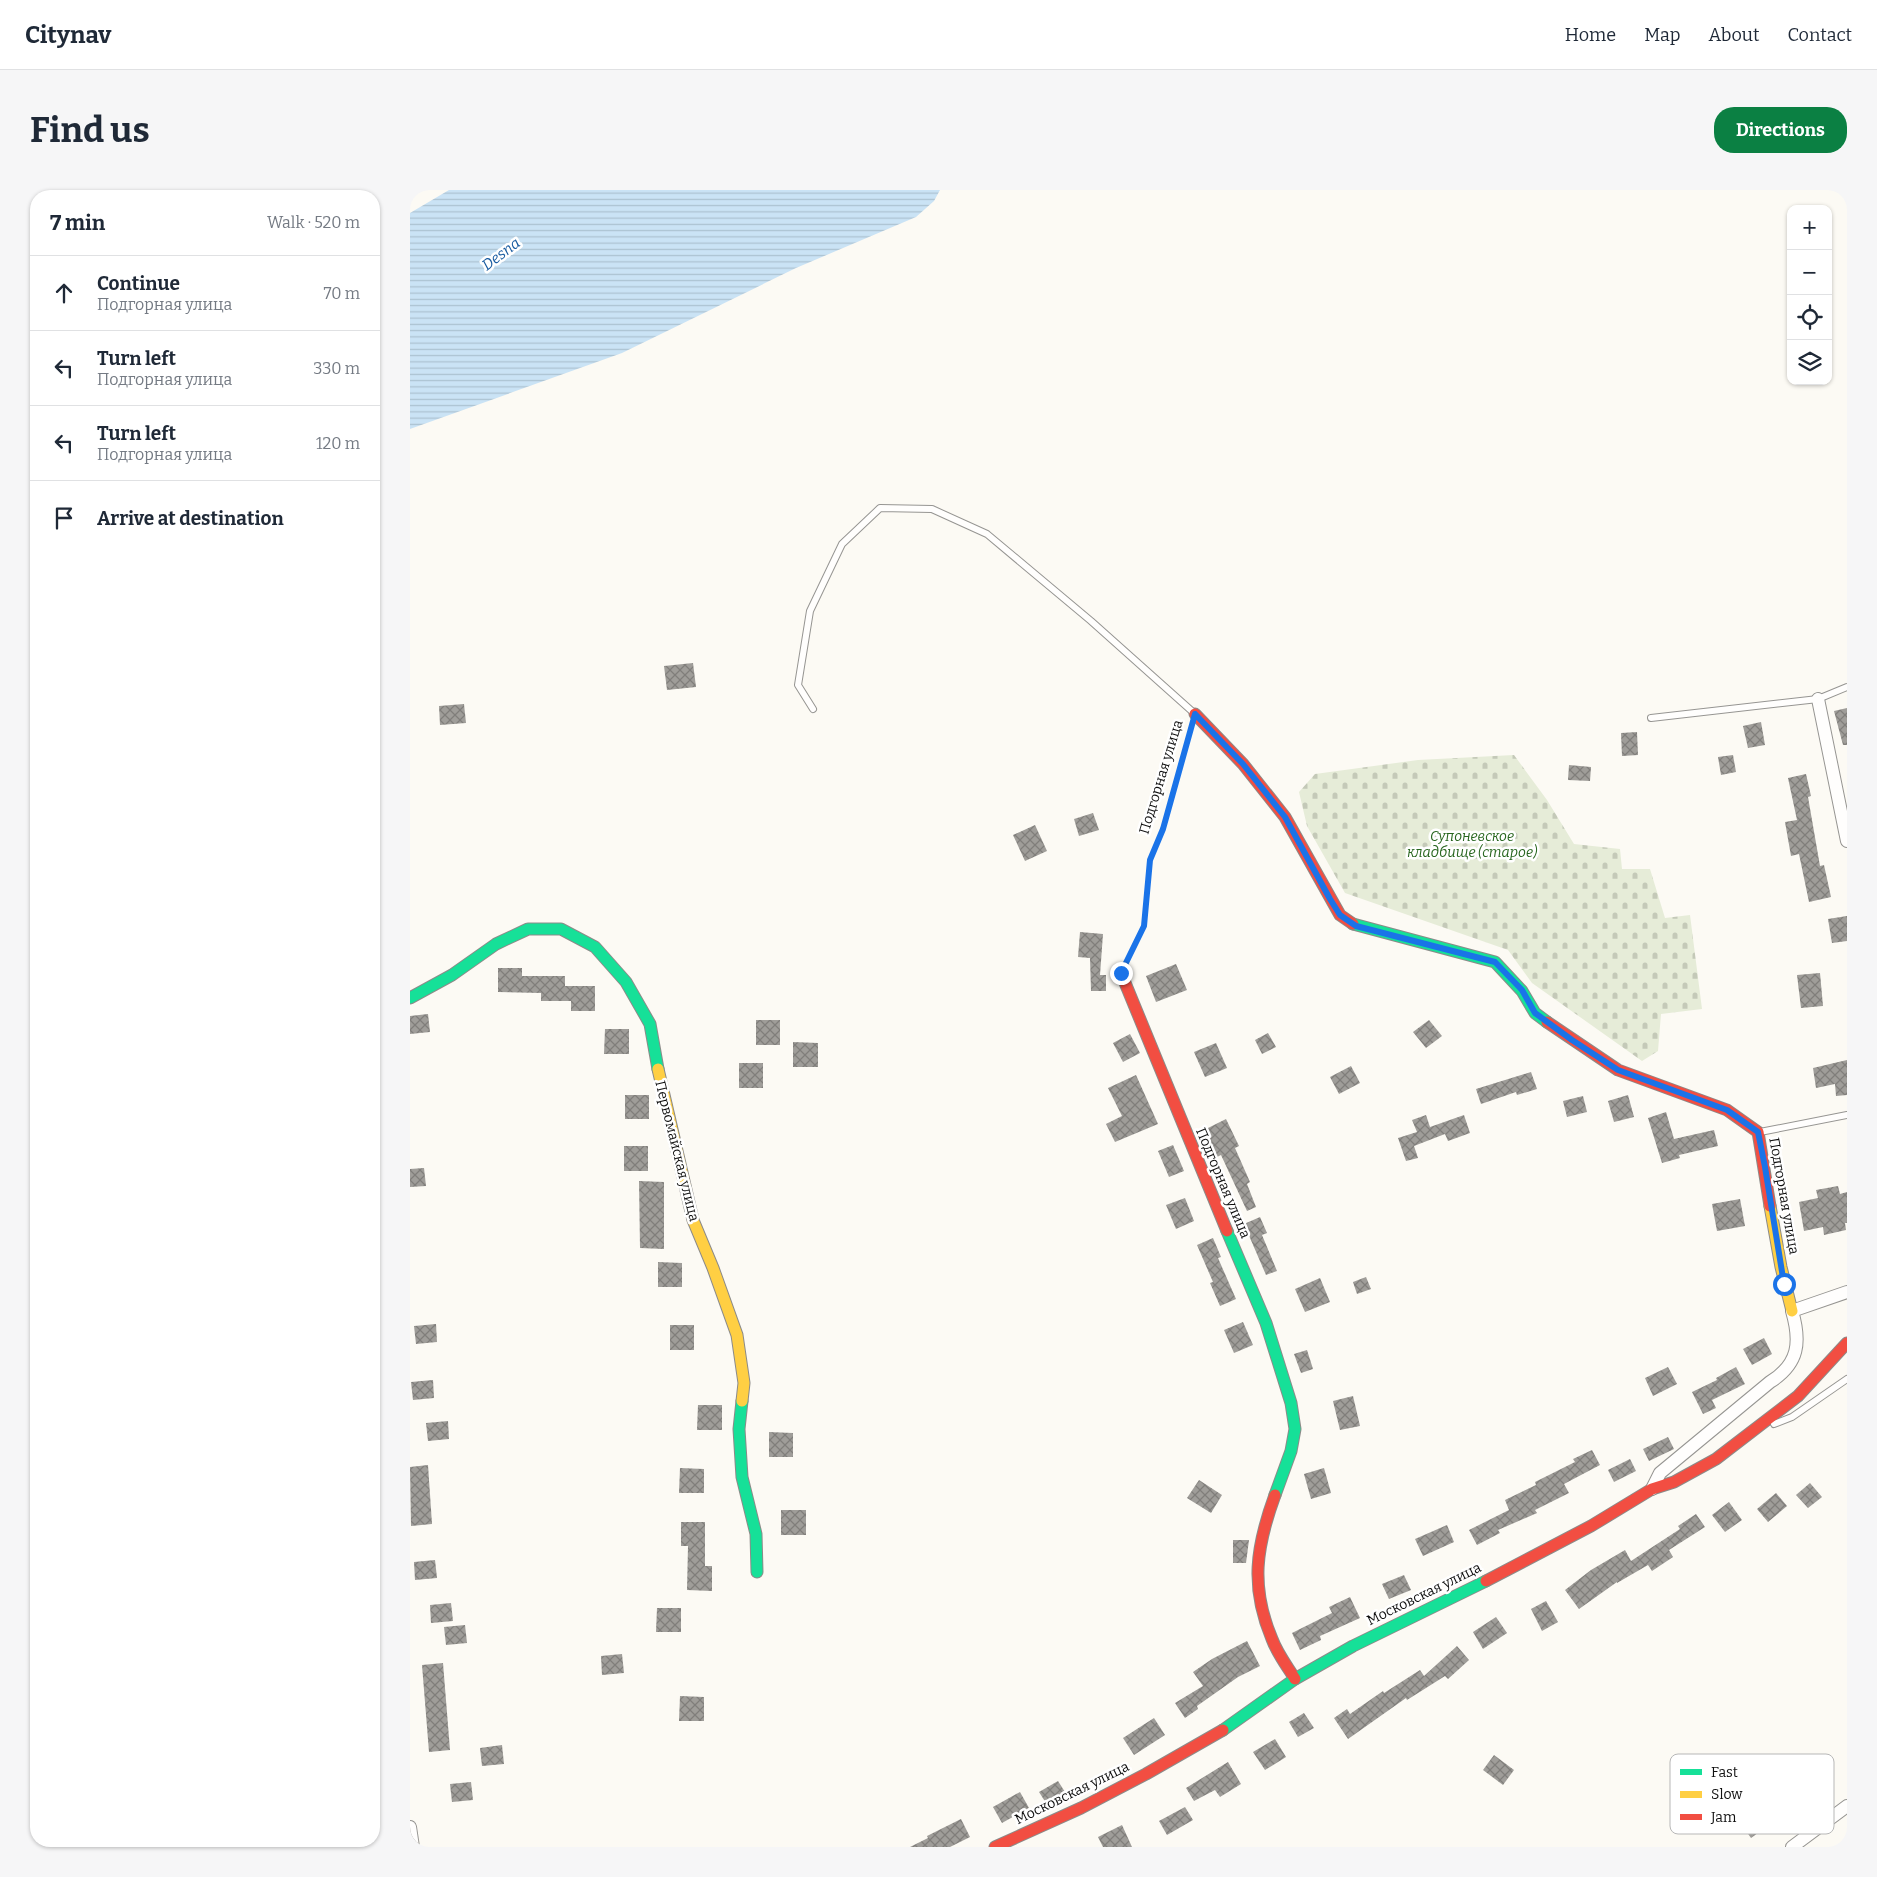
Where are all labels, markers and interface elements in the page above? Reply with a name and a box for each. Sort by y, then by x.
text: Citynav [25,21,111,49]
text: Home [1565,24,1616,46]
text: Map [1644,24,1680,46]
text: About [1708,24,1759,46]
text: Contact [1787,24,1852,46]
button: Directions [1714,107,1847,153]
text: Find us [30,109,150,151]
map controls [1787,205,1832,385]
button: + [1787,205,1832,250]
text: 7 min [50,210,105,236]
text: Walk · 520 m [267,213,360,232]
water label: Desna [478,234,524,274]
button: − [1787,250,1832,295]
text: Continue [97,272,180,295]
icon: ahead [50,279,78,307]
text: 70 m [324,284,360,303]
text: Подгорная улица [97,295,232,314]
button: locate [1787,295,1832,340]
button: layers [1787,340,1832,385]
text: Turn left [97,347,176,370]
icon: left [50,354,78,382]
text: 330 m [313,359,360,378]
text: Подгорная улица [97,370,232,389]
text: Turn left [97,422,176,445]
icon: left [50,429,78,457]
text: 120 m [316,434,360,453]
text: Подгорная улица [97,445,232,464]
icon: arrive [50,504,78,532]
text: Arrive at destination [97,507,284,530]
street label: Подгорная улица [1136,718,1187,836]
park label: Супоневское кладбище (старое) [1407,828,1538,861]
route end [1110,962,1133,985]
street label: Первомайская улица [651,1079,703,1223]
street label: Подгорная улица [1192,1125,1254,1241]
street label: Подгорная улица [1765,1136,1803,1256]
route start [1773,1273,1796,1296]
street label: Московская улица [1364,1559,1484,1629]
legend [1670,1754,1834,1834]
street label: Московская улица [1012,1758,1132,1828]
text: Fast [1711,1764,1738,1781]
text: Slow [1711,1786,1743,1803]
text: Jam [1710,1809,1737,1826]

